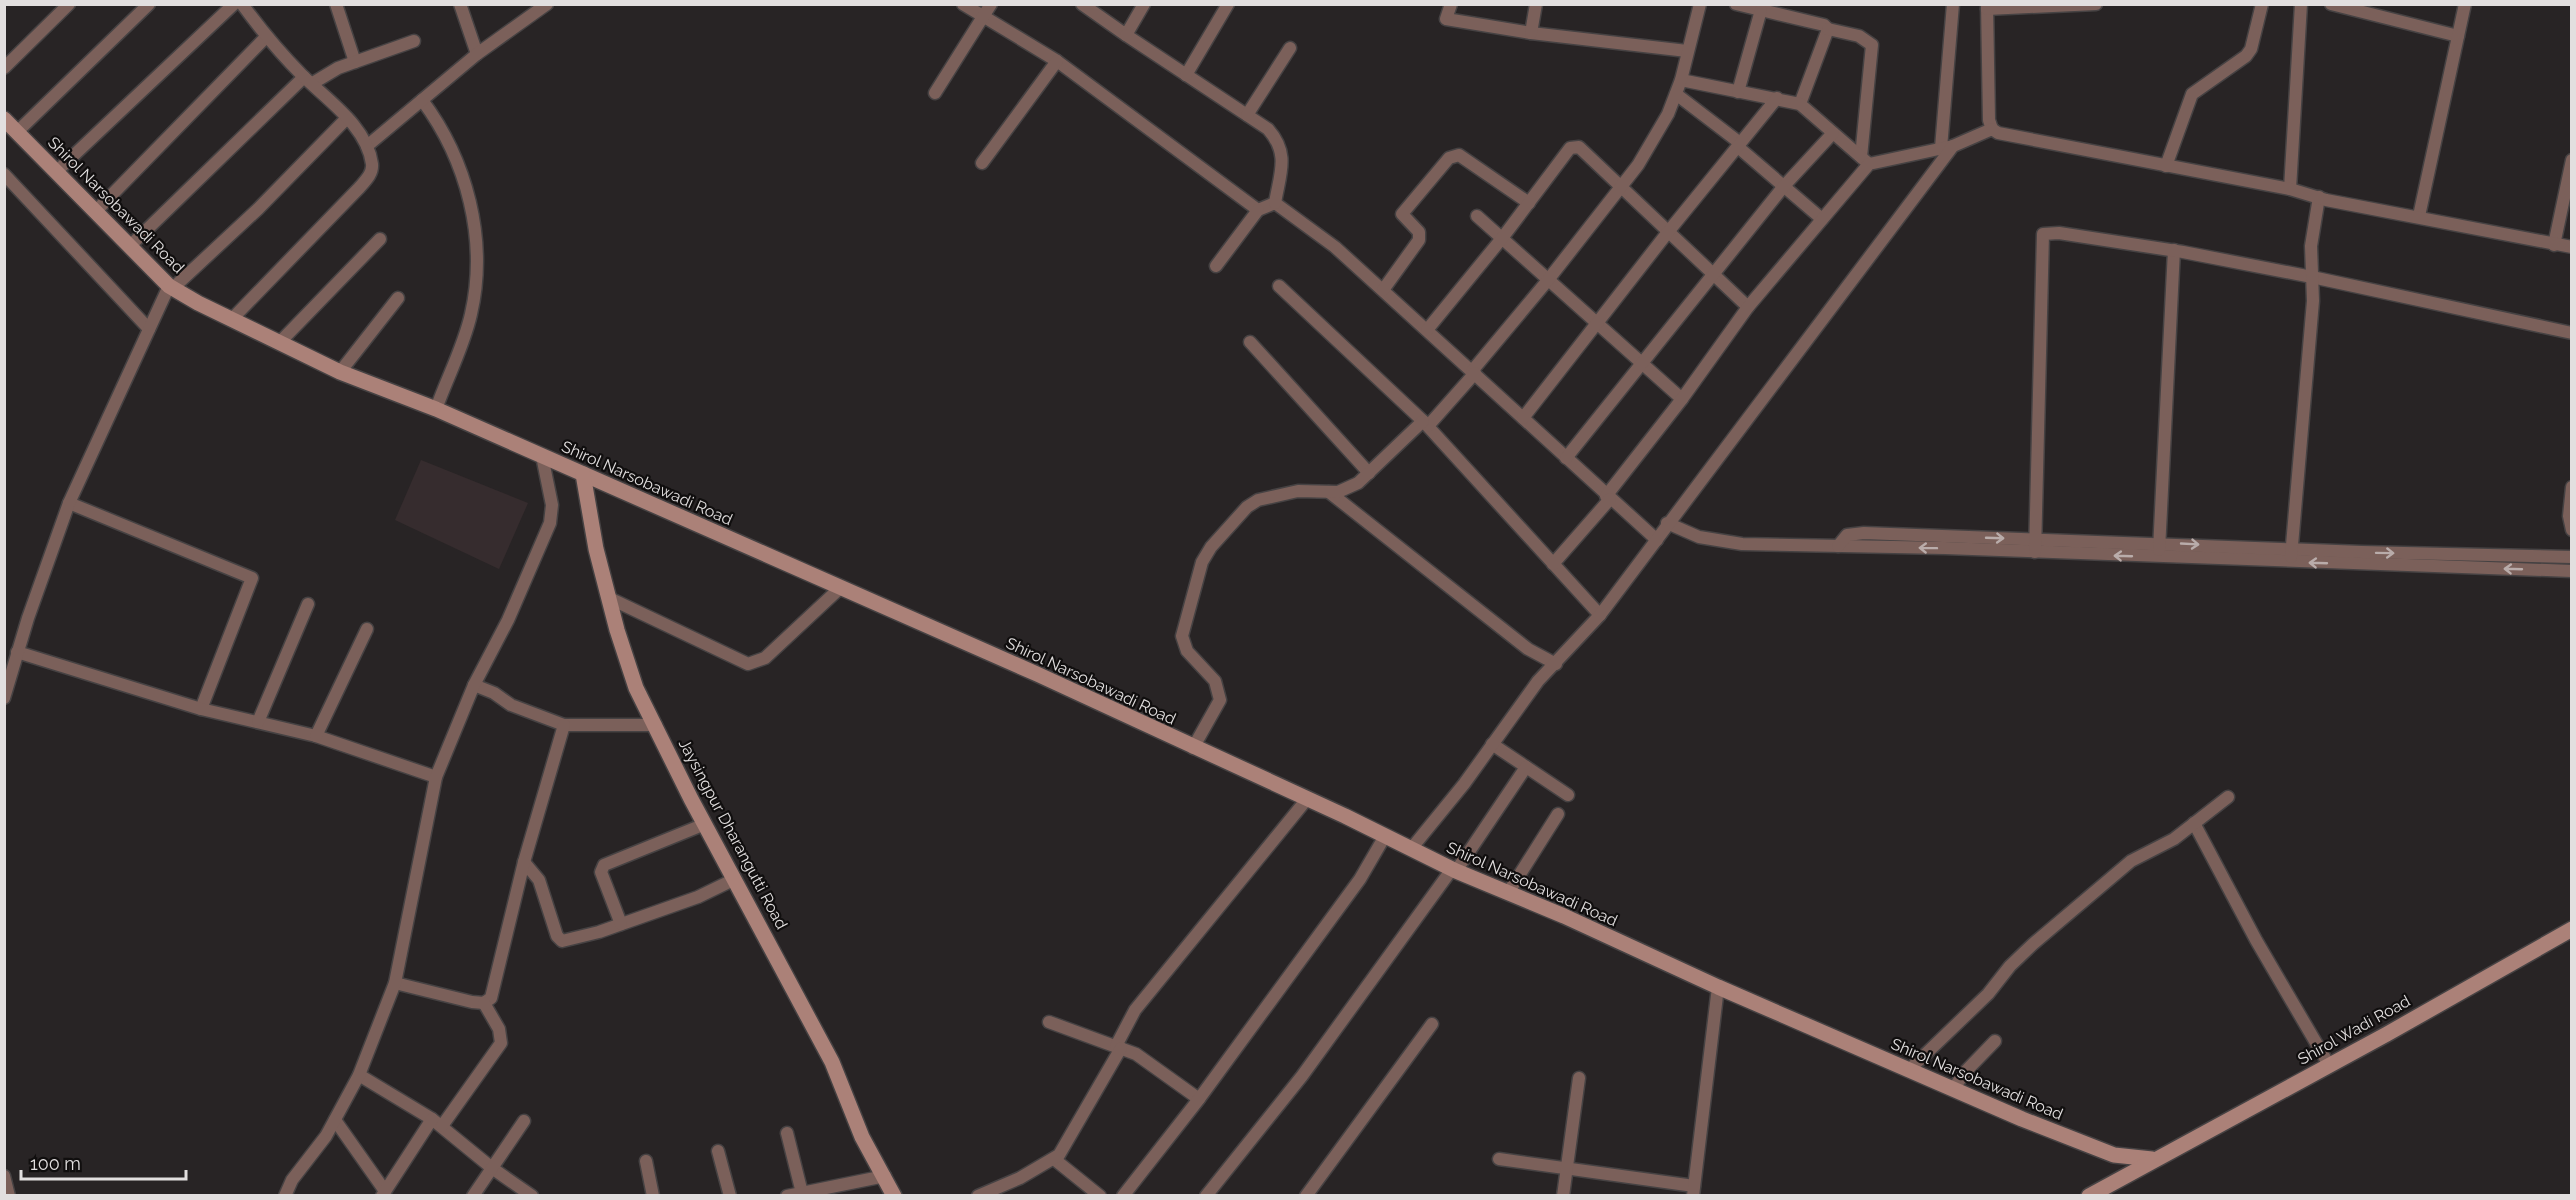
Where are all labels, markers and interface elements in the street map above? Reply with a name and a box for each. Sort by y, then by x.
street label: Shirol Narsobawadi Road [44,133,188,277]
street label: Shirol Narsobawadi Road [559,437,735,529]
one-way arrow [1985,532,2005,543]
one-way arrow [2180,539,2199,550]
one-way arrow [1919,542,1939,554]
one-way arrow [2374,547,2394,559]
one-way arrow [2114,550,2134,561]
one-way arrow [2309,557,2329,568]
one-way arrow [2504,564,2524,575]
street label: Shirol Narsobawadi Road [1003,633,1179,729]
street label: Jaysingpur Dharangutti Road [675,736,791,932]
street label: Shirol Narsobawadi Road [1444,838,1620,930]
street label: Shirol Wadi Road [2295,991,2413,1069]
street label: Shirol Narsobawadi Road [1888,1034,2066,1124]
scale bar [21,1143,186,1181]
text: 100 m [30,1153,81,1174]

